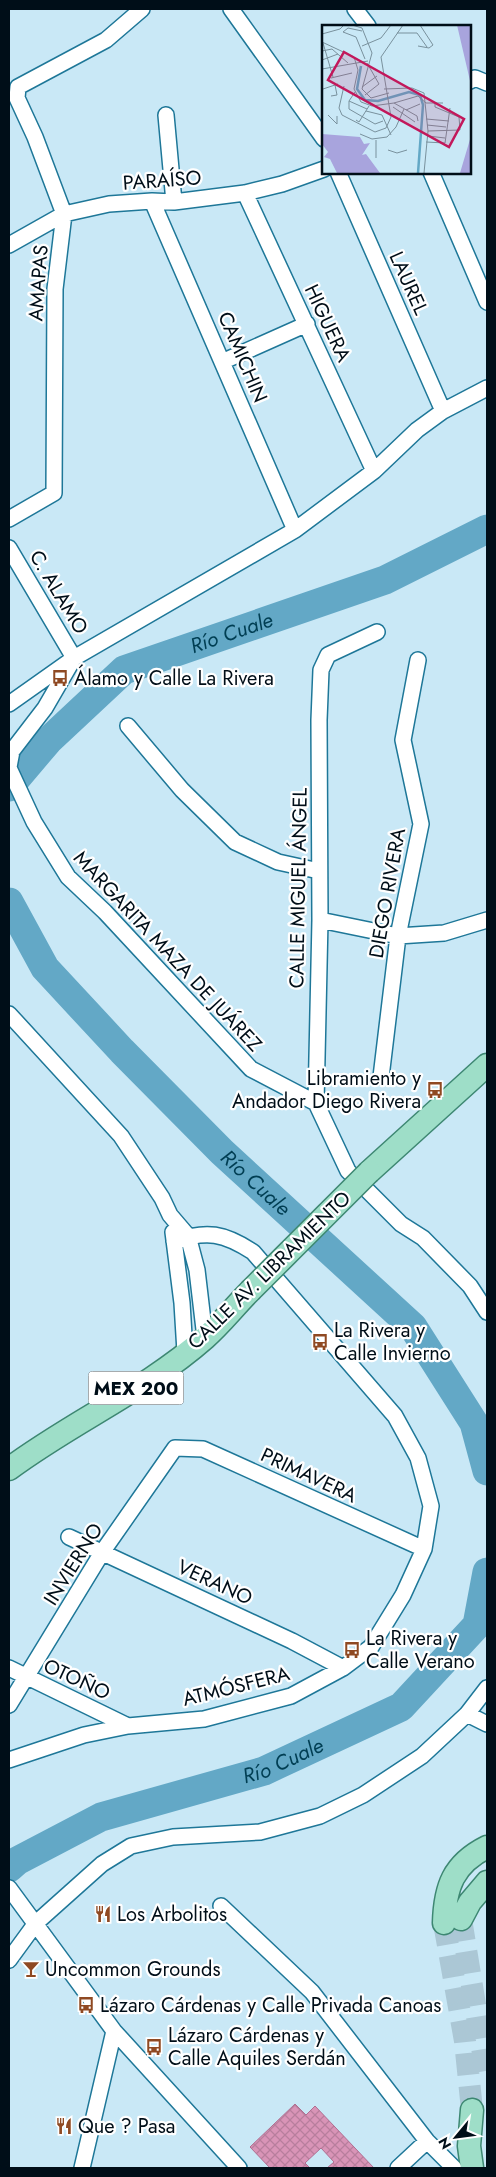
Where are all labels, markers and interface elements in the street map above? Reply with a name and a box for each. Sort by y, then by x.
inset map [322,25,471,174]
street label: PARAÍSO [122,163,202,198]
street label: AMAPAS [21,244,56,322]
street label: LAUREL [382,247,435,319]
street label: HIGUERA [297,280,358,368]
street label: CAMICHIN [210,307,275,407]
street label: C. ALAMO [22,545,95,640]
water label: Río Cuale [186,605,277,661]
place label: Álamo y Calle La Rivera [74,664,274,693]
bus stop icon: Álamo y Calle La Rivera [50,668,70,688]
street label: CALLE MIGUEL ÁNGEL [282,787,315,989]
street label: DIEGO RIVERA [362,825,413,960]
street label: MARGARITA MAZA DE JUÁREZ [67,845,269,1058]
place label: Libramiento y Andador Diego Rivera [232,1064,421,1116]
bus stop icon: Libramiento y Andador Diego Rivera [425,1080,445,1100]
water label: Río Cuale [214,1143,298,1223]
street label: CALLE AV. LIBRAMIENTO [181,1184,358,1356]
place label: La Rivera y Calle Invierno [334,1316,451,1368]
bus stop icon: La Rivera y Calle Invierno [310,1332,330,1352]
road number: MEX 200 [88,1372,184,1405]
street label: PRIMAVERA [256,1441,362,1511]
street label: INVIERNO [37,1518,110,1611]
street label: VERANO [172,1552,257,1612]
place label: La Rivera y Calle Verano [366,1624,475,1676]
bus stop icon: La Rivera y Calle Verano [342,1640,362,1660]
street label: OTOÑO [39,1651,115,1708]
street label: ATMÓSFERA [180,1659,294,1714]
water label: Río Cuale [239,1730,329,1791]
place label: Los Arbolitos [117,1900,227,1929]
restaurant icon: Los Arbolitos [93,1904,113,1924]
place label: Uncommon Grounds [45,1955,221,1984]
bar icon: Uncommon Grounds [21,1959,41,1979]
place label: Lázaro Cárdenas y Calle Privada Canoas [100,1991,441,2020]
bus stop icon: Lázaro Cárdenas y Calle Privada Canoas [76,1995,96,2015]
place label: Lázaro Cárdenas y Calle Aquiles Serdán [168,2021,346,2073]
bus stop icon: Lázaro Cárdenas y Calle Aquiles Serdán [144,2037,164,2057]
place label: Que ? Pasa [78,2112,175,2141]
north arrow [431,2112,481,2162]
restaurant icon: Que ? Pasa [54,2116,74,2136]
text: N [433,2134,456,2153]

